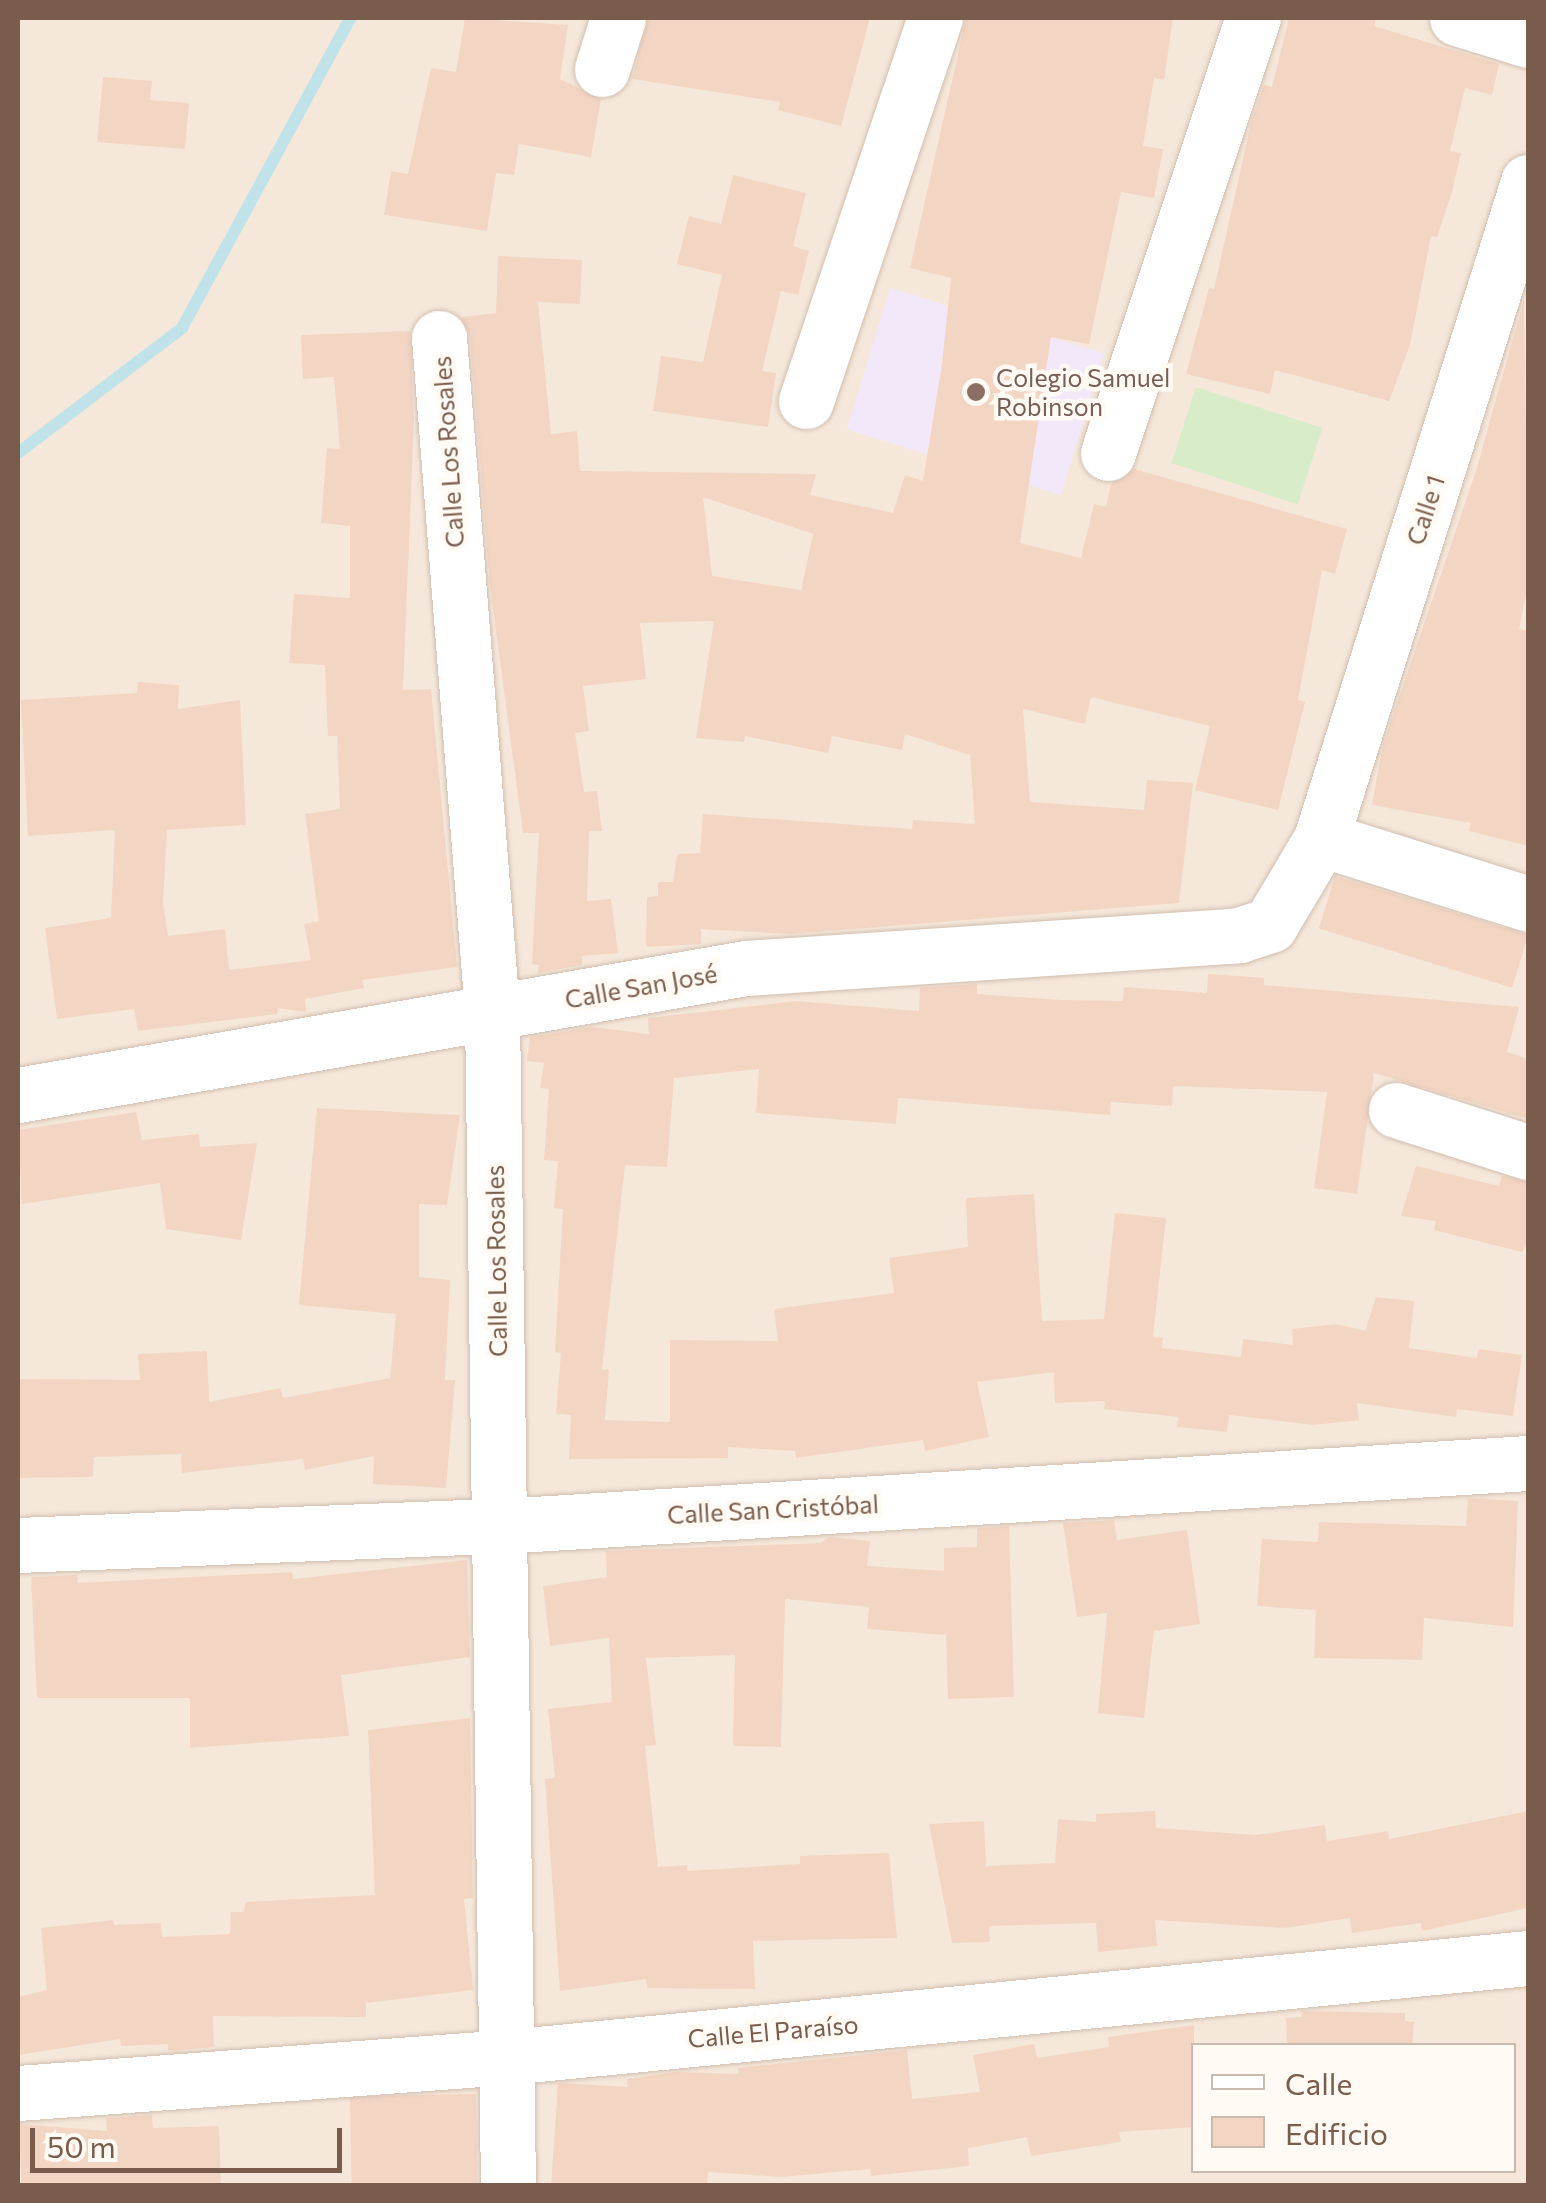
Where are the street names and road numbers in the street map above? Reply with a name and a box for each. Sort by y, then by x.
street label: Calle Los Rosales [426,355,470,549]
street label: Calle 1 [1400,471,1450,549]
street label: Calle San José [562,958,720,1014]
street label: Calle Los Rosales [479,1165,513,1357]
street label: Calle San Cristóbal [666,1488,880,1530]
street label: Calle El Paraíso [686,2009,860,2053]

